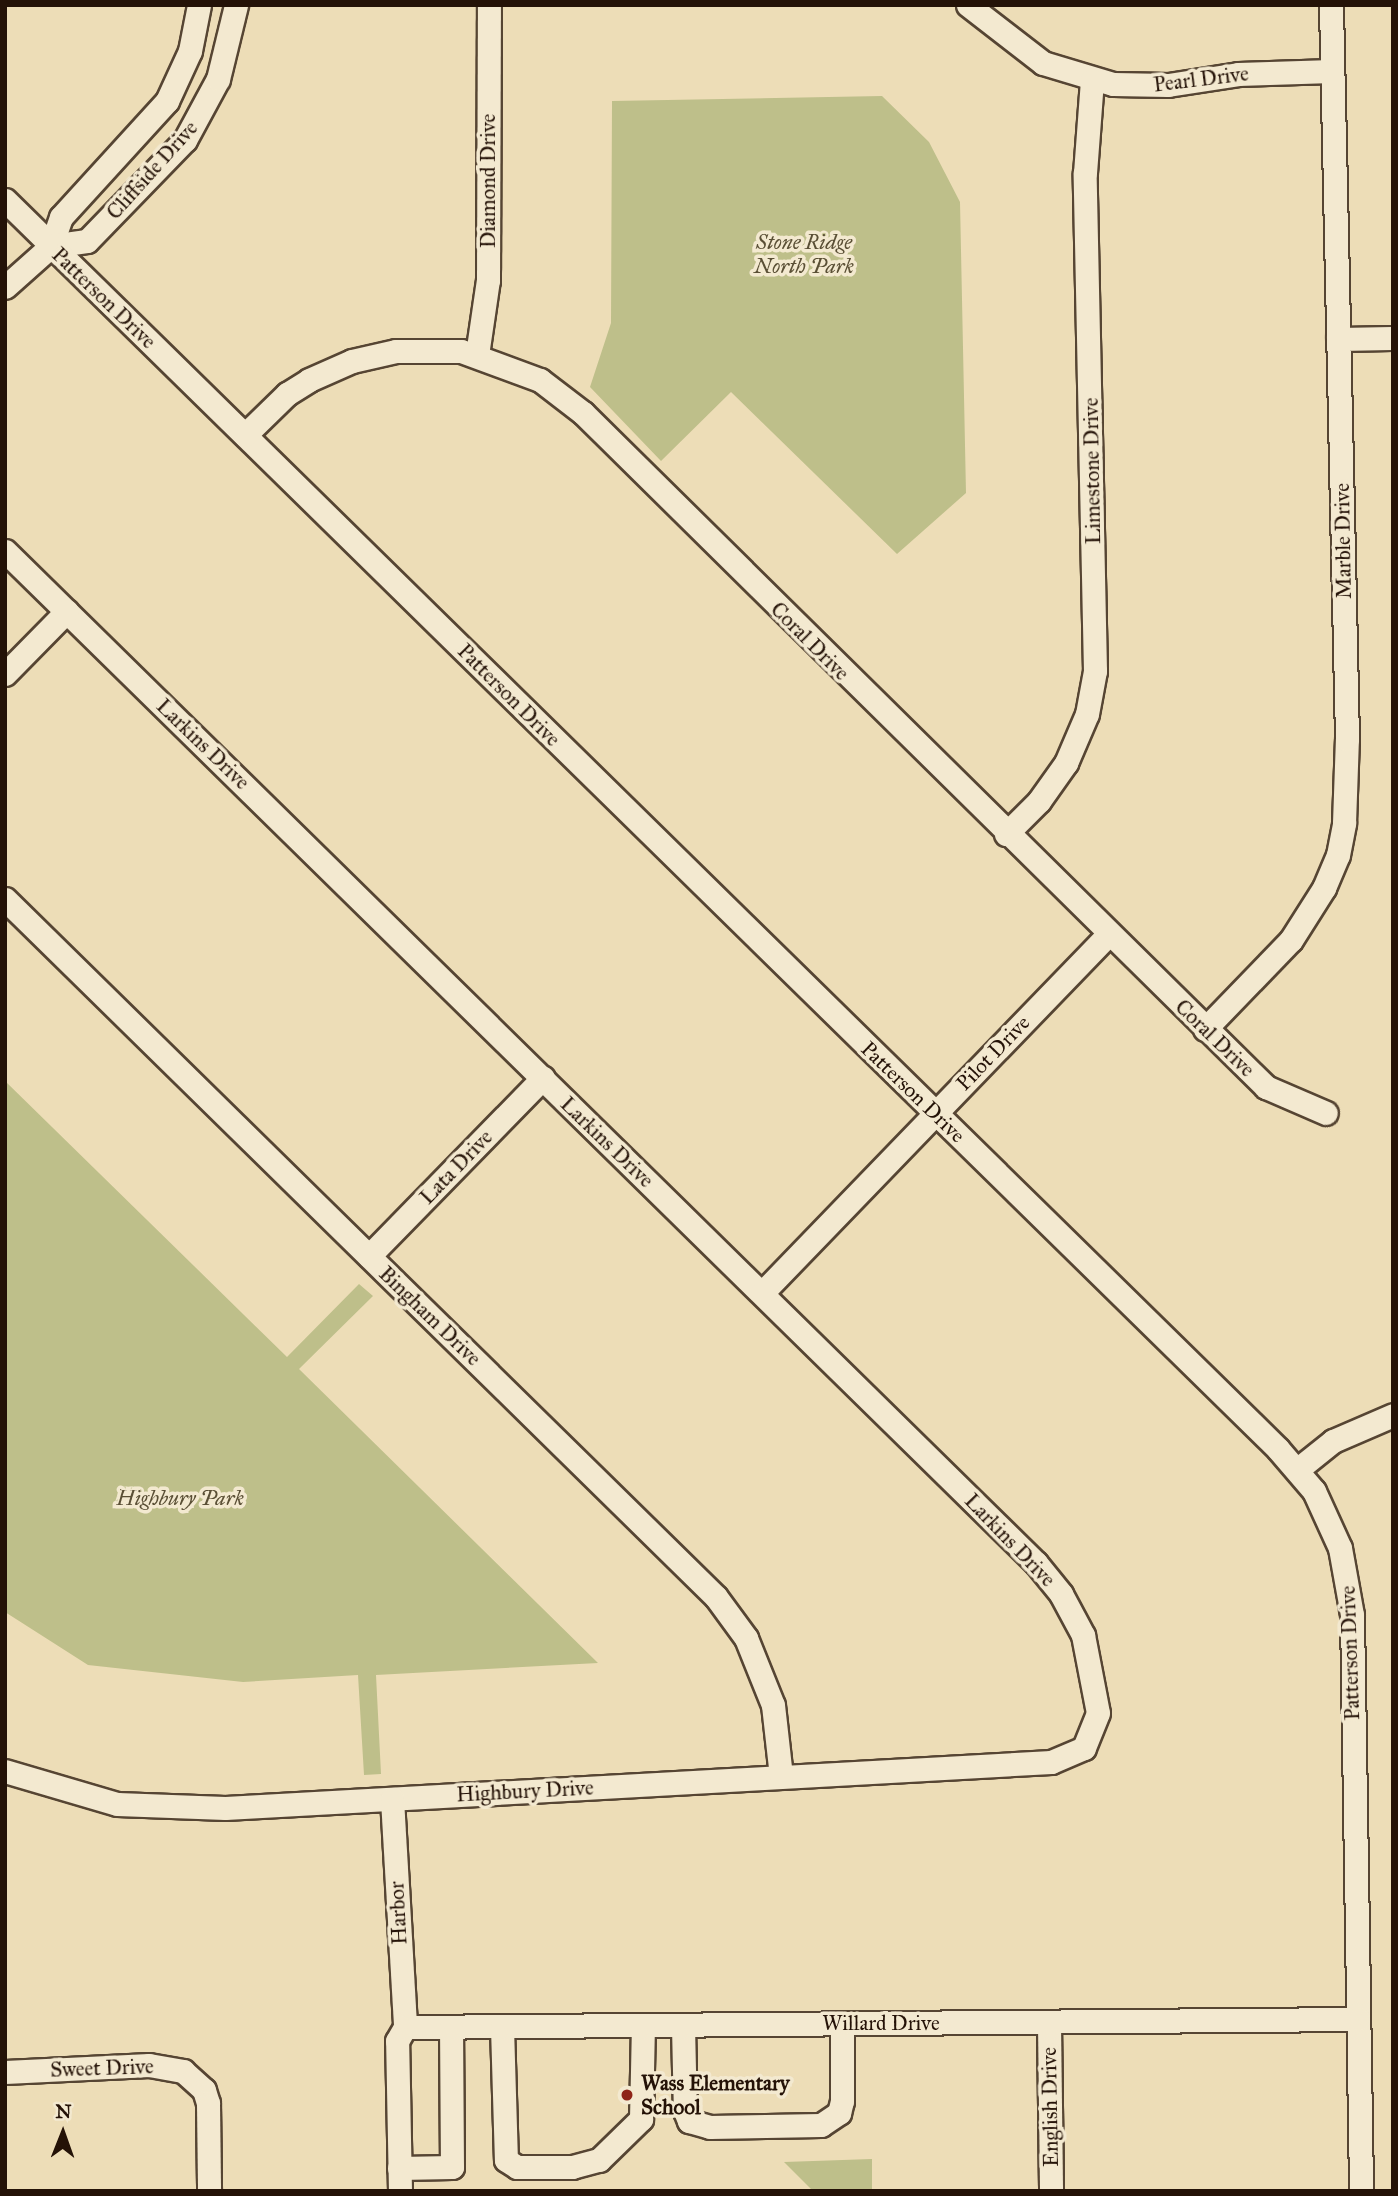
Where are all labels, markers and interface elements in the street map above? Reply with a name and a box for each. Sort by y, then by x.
street label: Pearl Drive [1152,61,1250,97]
street label: Diamond Drive [475,114,501,248]
street label: Cliffside Drive [101,115,203,225]
park label: Stone Ridge North Park [754,229,854,279]
street label: Patterson Drive [47,242,161,354]
street label: Limestone Drive [1078,397,1106,545]
street label: Marble Drive [1329,483,1357,599]
street label: Coral Drive [766,597,854,685]
street label: Patterson Drive [452,638,566,752]
street label: Larkins Drive [151,693,255,795]
street label: Coral Drive [1170,994,1260,1082]
street label: Pilot Drive [951,1010,1035,1096]
street label: Patterson Drive [856,1036,970,1148]
street label: Larkins Drive [555,1091,659,1193]
street label: Lata Drive [414,1125,498,1209]
street label: Bingham Drive [374,1261,486,1371]
park label: Highbury Park [116,1485,244,1511]
street label: Larkins Drive [959,1488,1061,1592]
street label: Patterson Drive [1335,1585,1365,1721]
street label: Highbury Drive [456,1775,594,1807]
street label: Harbor [384,1881,412,1945]
street label: Willard Drive [822,2010,940,2036]
street label: English Drive [1036,2047,1064,2167]
street label: Sweet Drive [50,2054,154,2082]
place label: Wass Elementary School [641,2070,790,2120]
marker: Wass Elementary School [619,2087,635,2103]
north arrow [28,2098,98,2168]
text: N [55,2100,72,2123]

